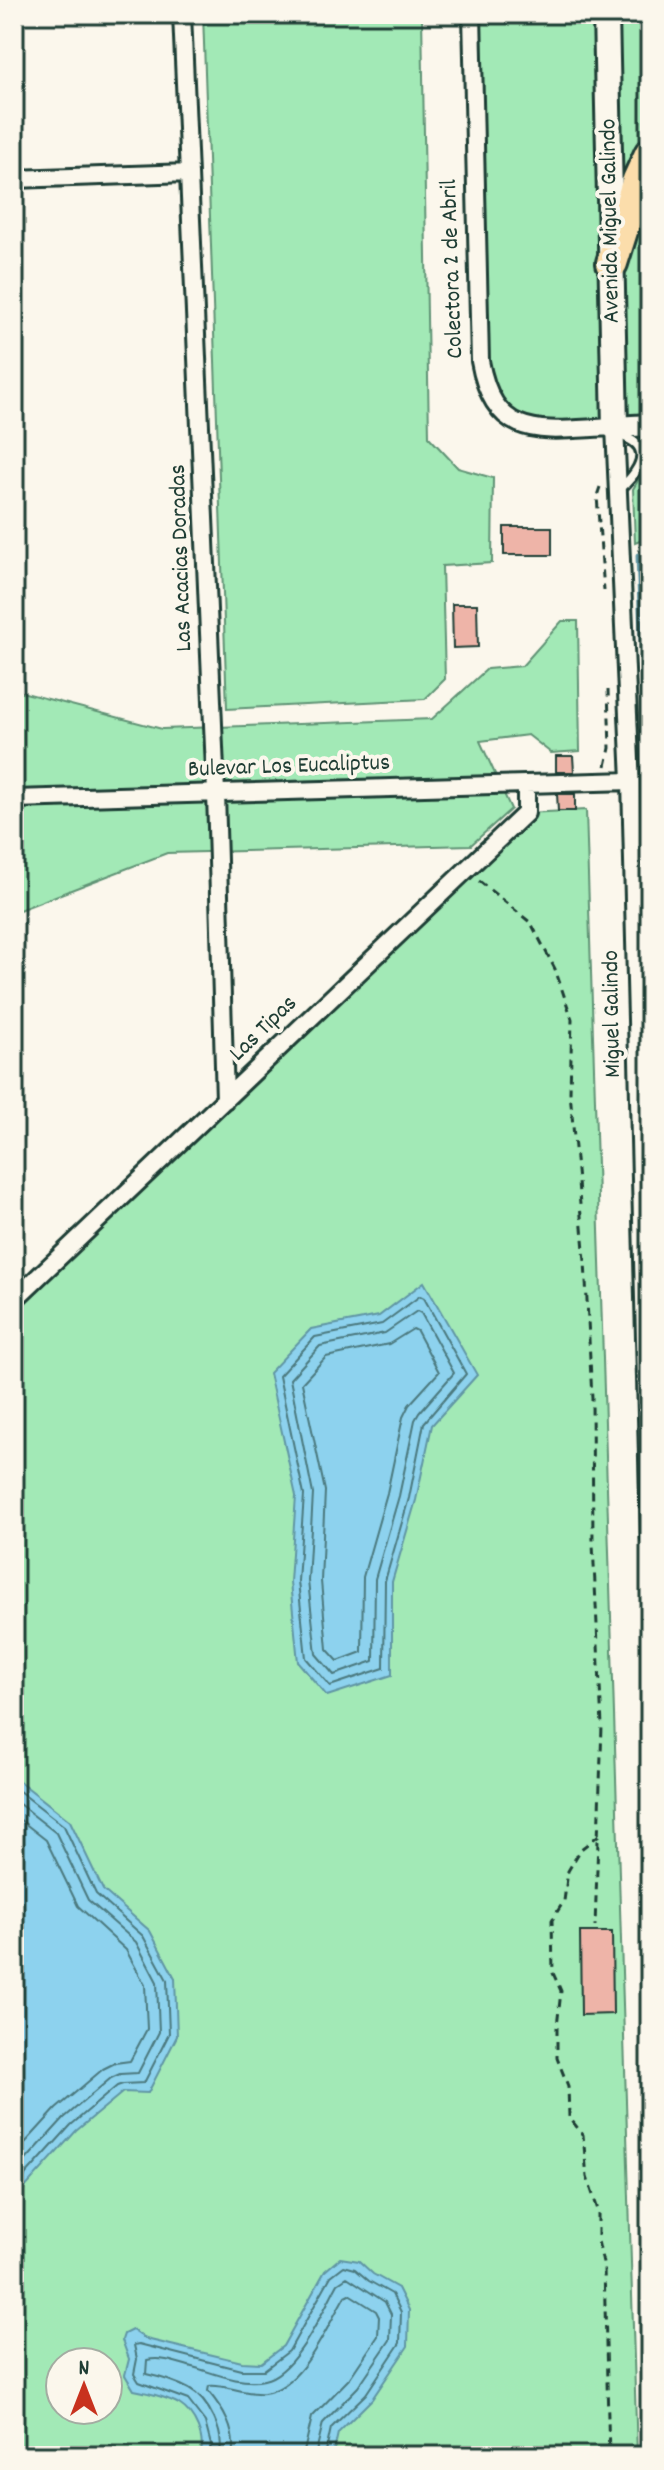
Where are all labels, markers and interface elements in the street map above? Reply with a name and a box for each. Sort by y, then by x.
street label: Avenida Miguel Galindo [592,118,630,324]
street label: Colectora 2 de Abril [433,178,473,359]
street label: Las Acacias Doradas [162,464,202,652]
street label: Bulevar Los Eucaliptus [187,746,391,788]
street label: Miguel Galindo [595,950,631,1078]
street label: Las Tipas [222,988,306,1070]
north arrow [44,2346,124,2426]
text: N [79,2354,90,2385]

